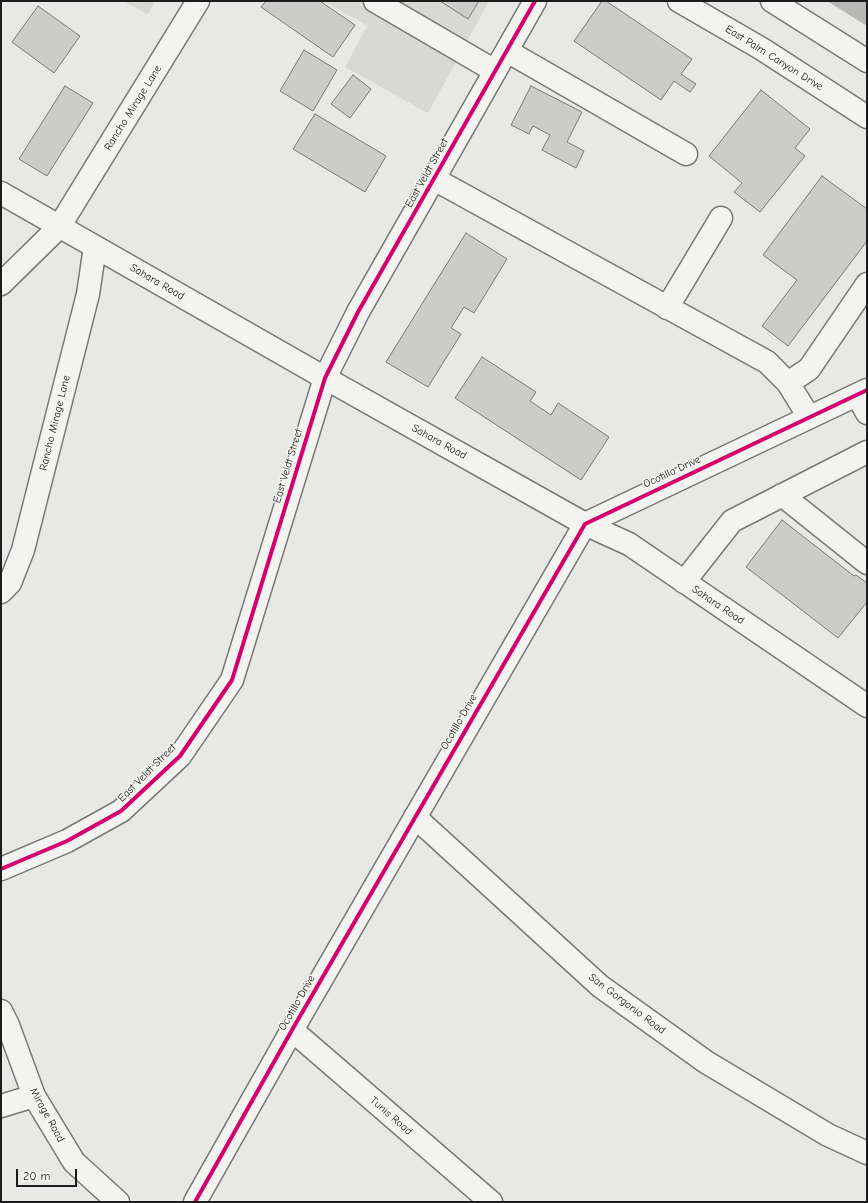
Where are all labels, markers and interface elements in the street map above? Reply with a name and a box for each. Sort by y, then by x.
street label: East Palm Canyon Drive [723,23,825,93]
street label: Rancho Mirage Lane [101,63,165,153]
street label: East Veldt Street [403,136,451,210]
street label: Sahara Road [127,261,187,303]
street label: Rancho Mirage Lane [37,374,73,472]
street label: Sahara Road [409,422,469,462]
street label: East Veldt Street [270,427,306,505]
street label: Ocotillo Drive [641,453,703,491]
street label: Sahara Road [689,583,747,627]
street label: Ocotillo Drive [438,692,480,752]
street label: East Veldt Street [115,741,179,805]
street label: San Gorgonio Road [586,971,668,1037]
street label: Ocotillo Drive [276,973,318,1033]
street label: Mirage Road [27,1085,67,1145]
street label: Tunis Road [367,1094,415,1138]
scale bar [18,1161,79,1187]
text: 20 m [23,1169,51,1183]

